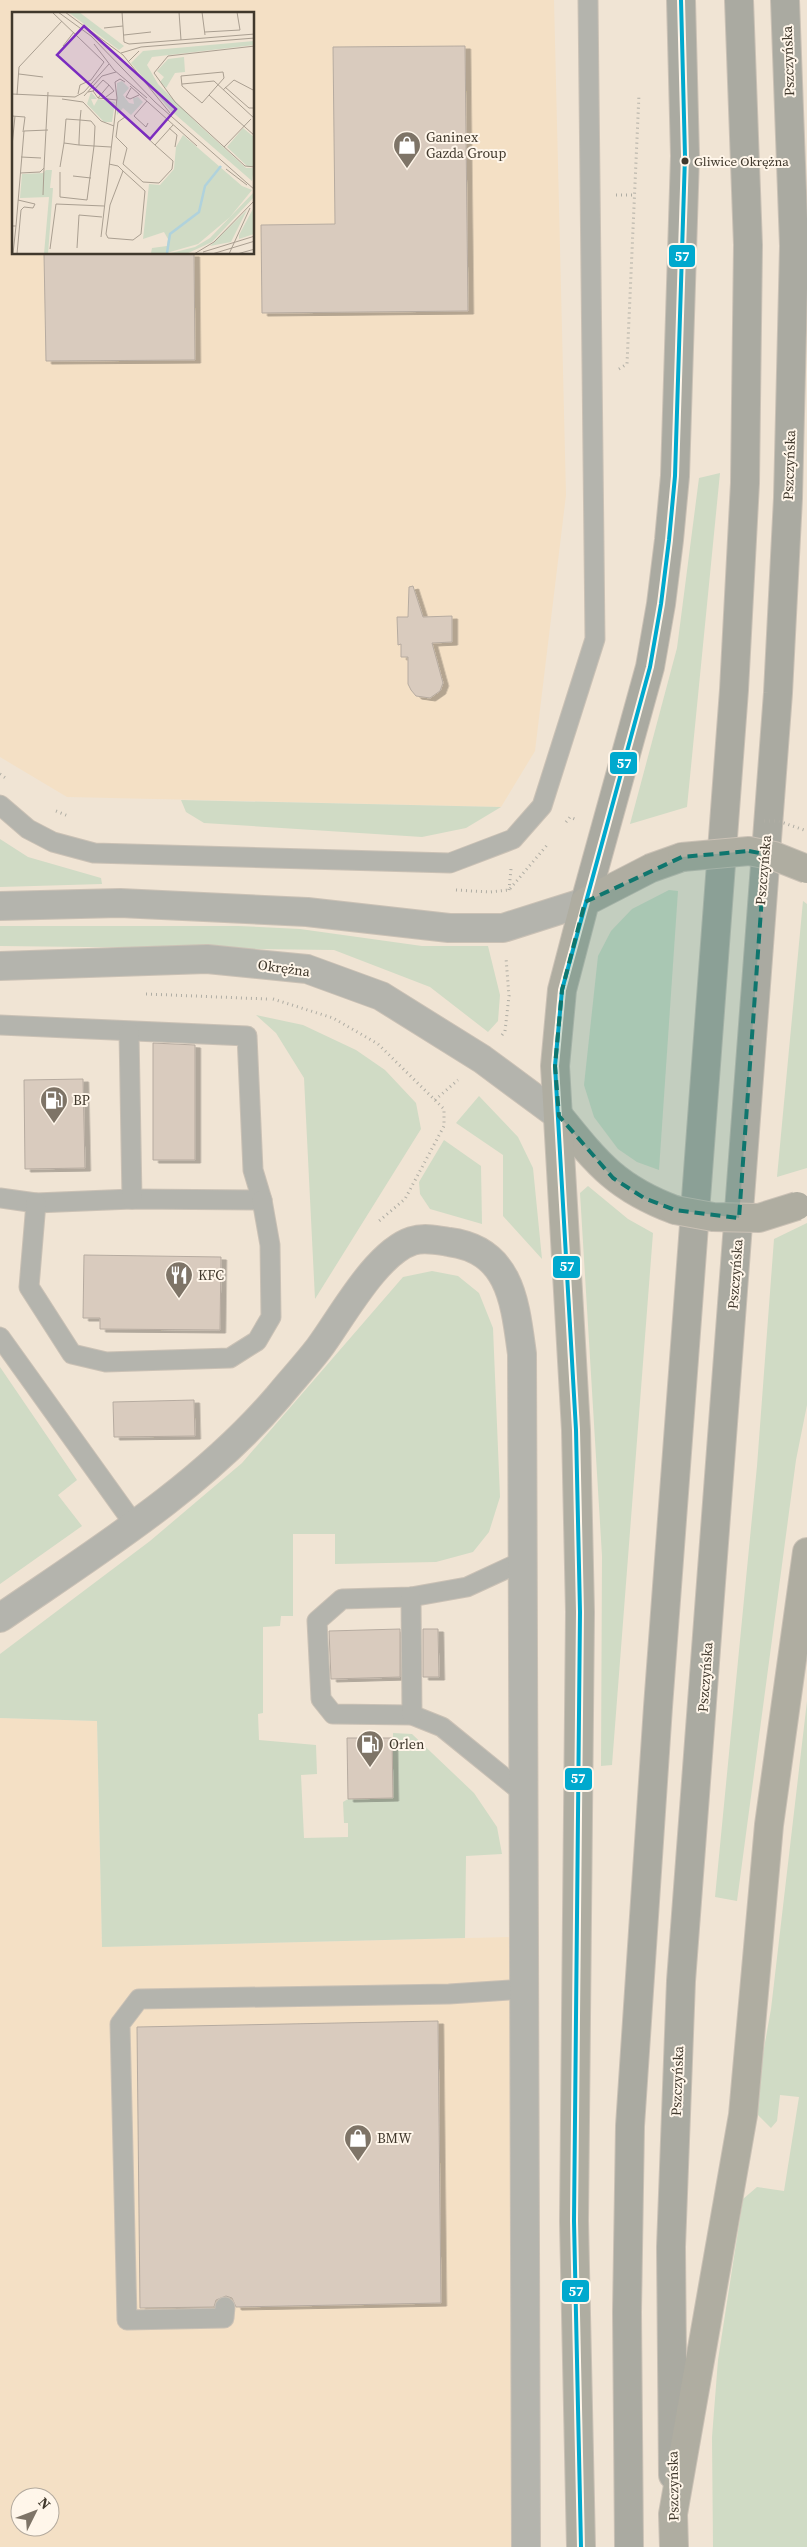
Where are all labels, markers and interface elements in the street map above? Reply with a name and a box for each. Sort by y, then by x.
inset map [12,12,255,255]
street label: Pszczyńska [777,25,799,96]
place label: Ganinex Gazda Group [426,127,506,163]
shop icon: Ganinex Gazda Group [392,130,422,169]
place label: Gliwice Okrężna [694,153,789,170]
marker: Gliwice Okrężna [680,156,690,166]
line badge: 57 [668,244,696,268]
text: 57 [674,246,690,266]
street label: Pszczyńska [778,429,800,500]
line badge: 57 [609,751,638,775]
text: 57 [616,753,632,773]
street label: Pszczyńska [750,833,776,906]
street label: Okrężna [257,954,312,982]
fuel station icon: BP [39,1085,69,1124]
place label: BP [73,1090,90,1110]
street label: Pszczyńska [723,1237,747,1310]
line badge: 57 [552,1255,581,1279]
text: 57 [559,1256,575,1276]
restaurant icon: KFC [164,1260,194,1299]
place label: KFC [198,1265,224,1285]
street label: Pszczyńska [693,1640,717,1713]
fuel station icon: Orlen [355,1729,385,1768]
place label: Orlen [389,1734,425,1754]
line badge: 57 [564,1767,593,1791]
text: 57 [570,1768,586,1788]
street label: Pszczyńska [666,2045,688,2116]
shop icon: BMW [343,2123,373,2162]
place label: BMW [377,2128,412,2148]
line badge: 57 [561,2279,590,2303]
text: 57 [568,2281,584,2301]
street label: Pszczyńska [662,2450,684,2521]
north arrow [10,2487,60,2537]
text: N [34,2493,56,2514]

